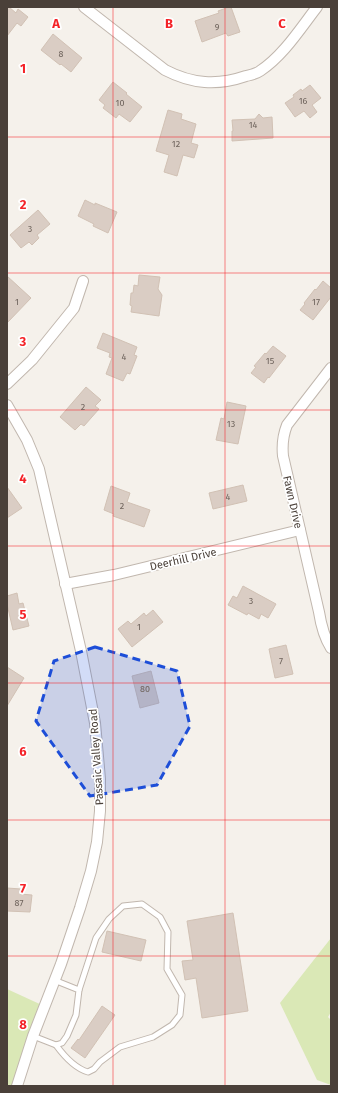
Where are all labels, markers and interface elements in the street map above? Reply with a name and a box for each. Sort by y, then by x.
text: A [51,16,60,31]
text: B [165,16,173,31]
text: C [278,16,286,31]
house number: 9 [215,22,220,32]
house number: 8 [59,49,64,59]
text: 1 [20,61,26,76]
house number: 16 [299,96,308,106]
house number: 10 [116,98,124,108]
house number: 14 [249,120,258,130]
house number: 12 [172,139,180,149]
text: 2 [20,197,27,212]
house number: 3 [28,224,32,234]
house number: 1 [15,297,19,307]
house number: 17 [312,297,320,307]
text: 3 [19,334,27,349]
house number: 4 [122,352,127,362]
house number: 15 [266,356,275,366]
house number: 2 [81,402,85,412]
house number: 13 [227,419,235,429]
text: 4 [19,471,27,486]
street label: Fawn Drive [280,474,305,530]
house number: 4 [226,492,231,502]
house number: 2 [120,501,124,511]
street label: Deerhill Drive [149,546,218,573]
house number: 3 [249,596,253,606]
text: 5 [20,607,27,622]
house number: 1 [137,622,141,632]
house number: 7 [279,656,283,666]
house number: 80 [140,684,150,694]
street label: Passaic Valley Road [87,708,106,806]
text: 6 [19,744,27,759]
text: 7 [20,881,26,896]
house number: 87 [15,898,23,908]
text: 8 [19,1017,27,1032]

